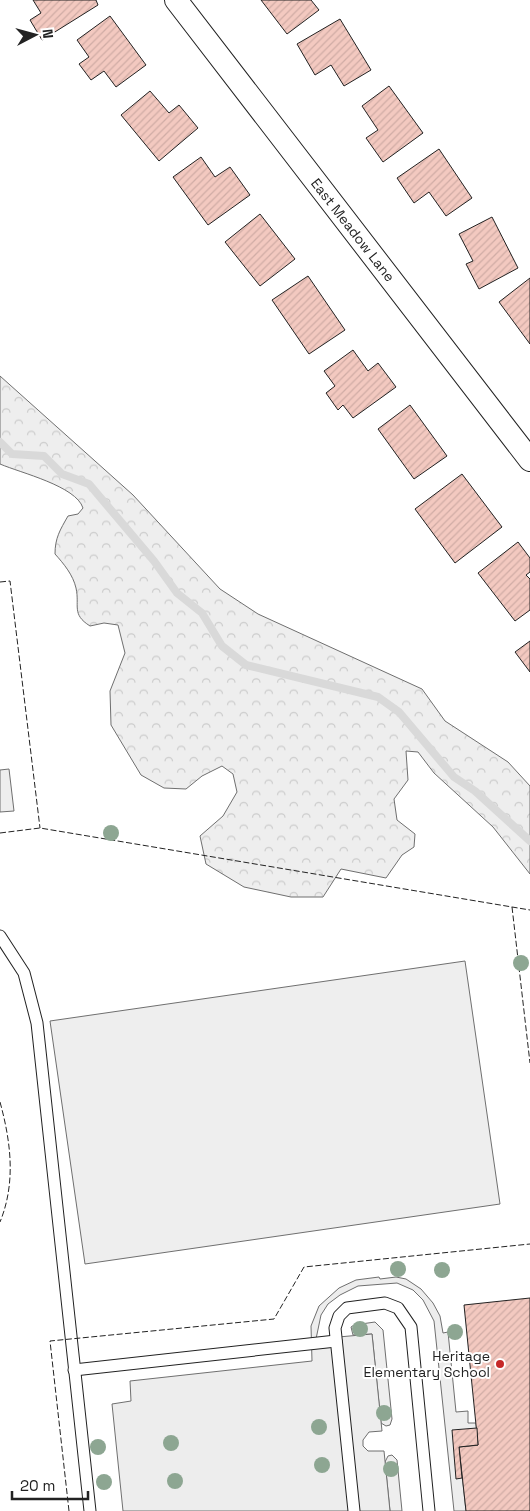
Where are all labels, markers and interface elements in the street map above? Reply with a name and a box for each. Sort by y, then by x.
north arrow [10,10,60,60]
text: N [38,28,57,39]
street label: East Meadow Lane [307,175,399,285]
place label: Heritage Elementary School [364,1347,490,1381]
marker: Heritage Elementary School [494,1358,506,1370]
scale bar [12,1468,89,1500]
text: 20 m [20,1476,55,1495]

